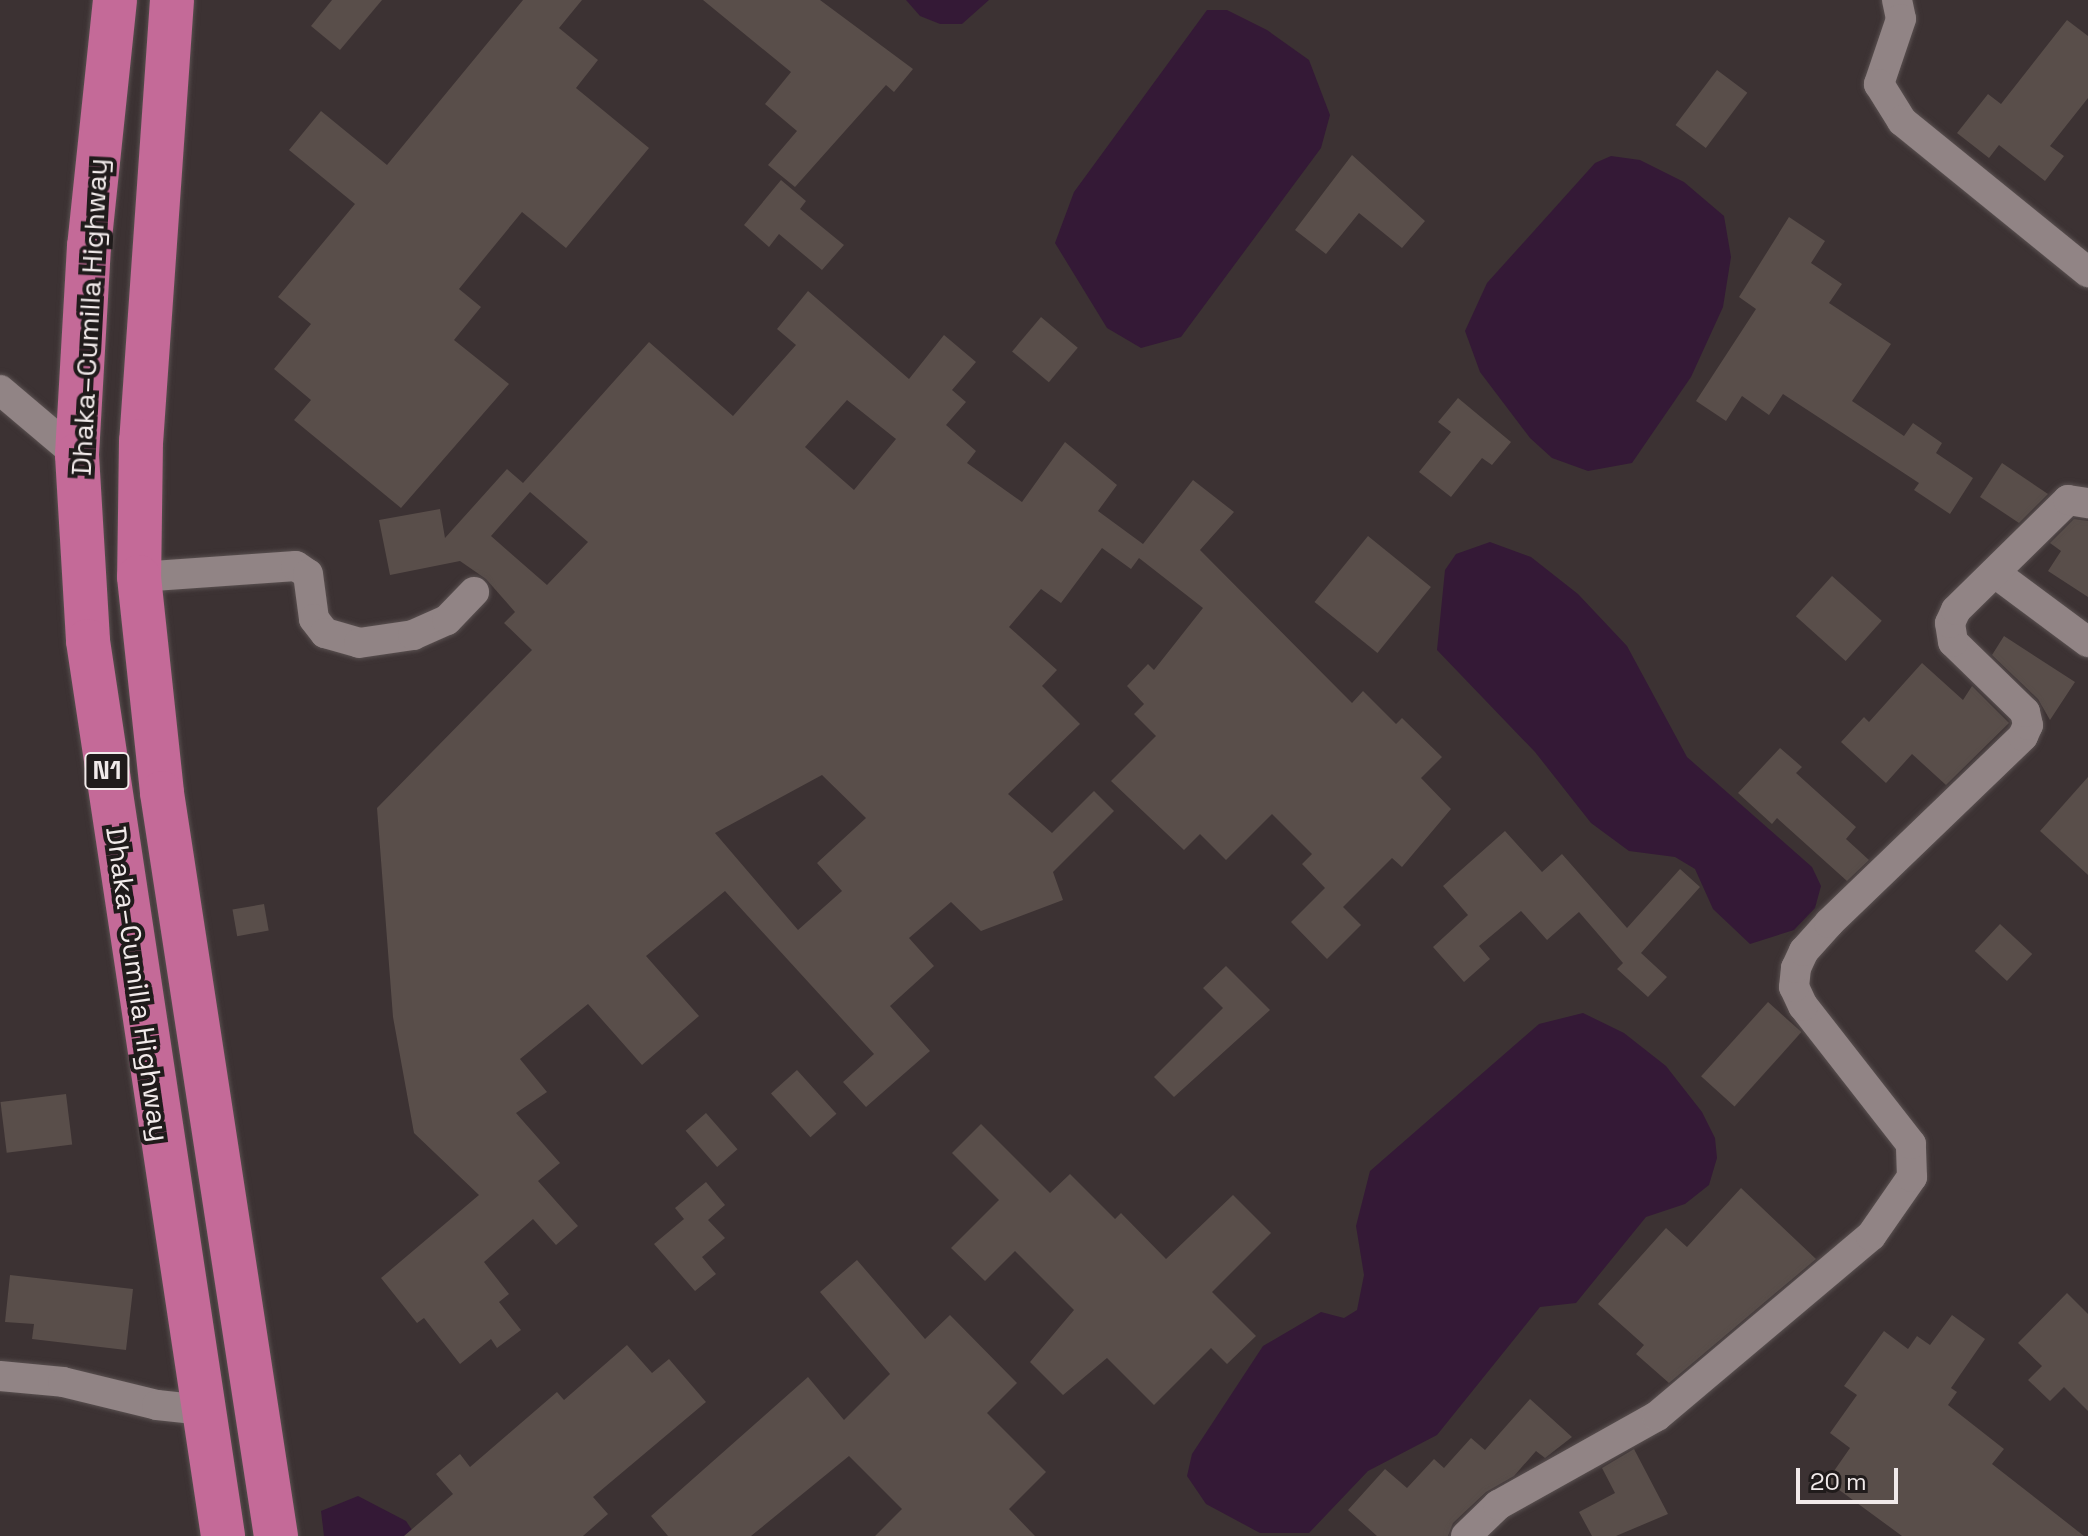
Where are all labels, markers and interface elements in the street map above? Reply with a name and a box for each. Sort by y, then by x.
street label: Dhaka–Cumilla Highway [64,157,114,477]
road number: N1 [83,749,131,793]
street label: Dhaka–Cumilla Highway [99,824,177,1144]
scale bar [1800,1452,1902,1502]
text: 20 m [1810,1466,1867,1497]

